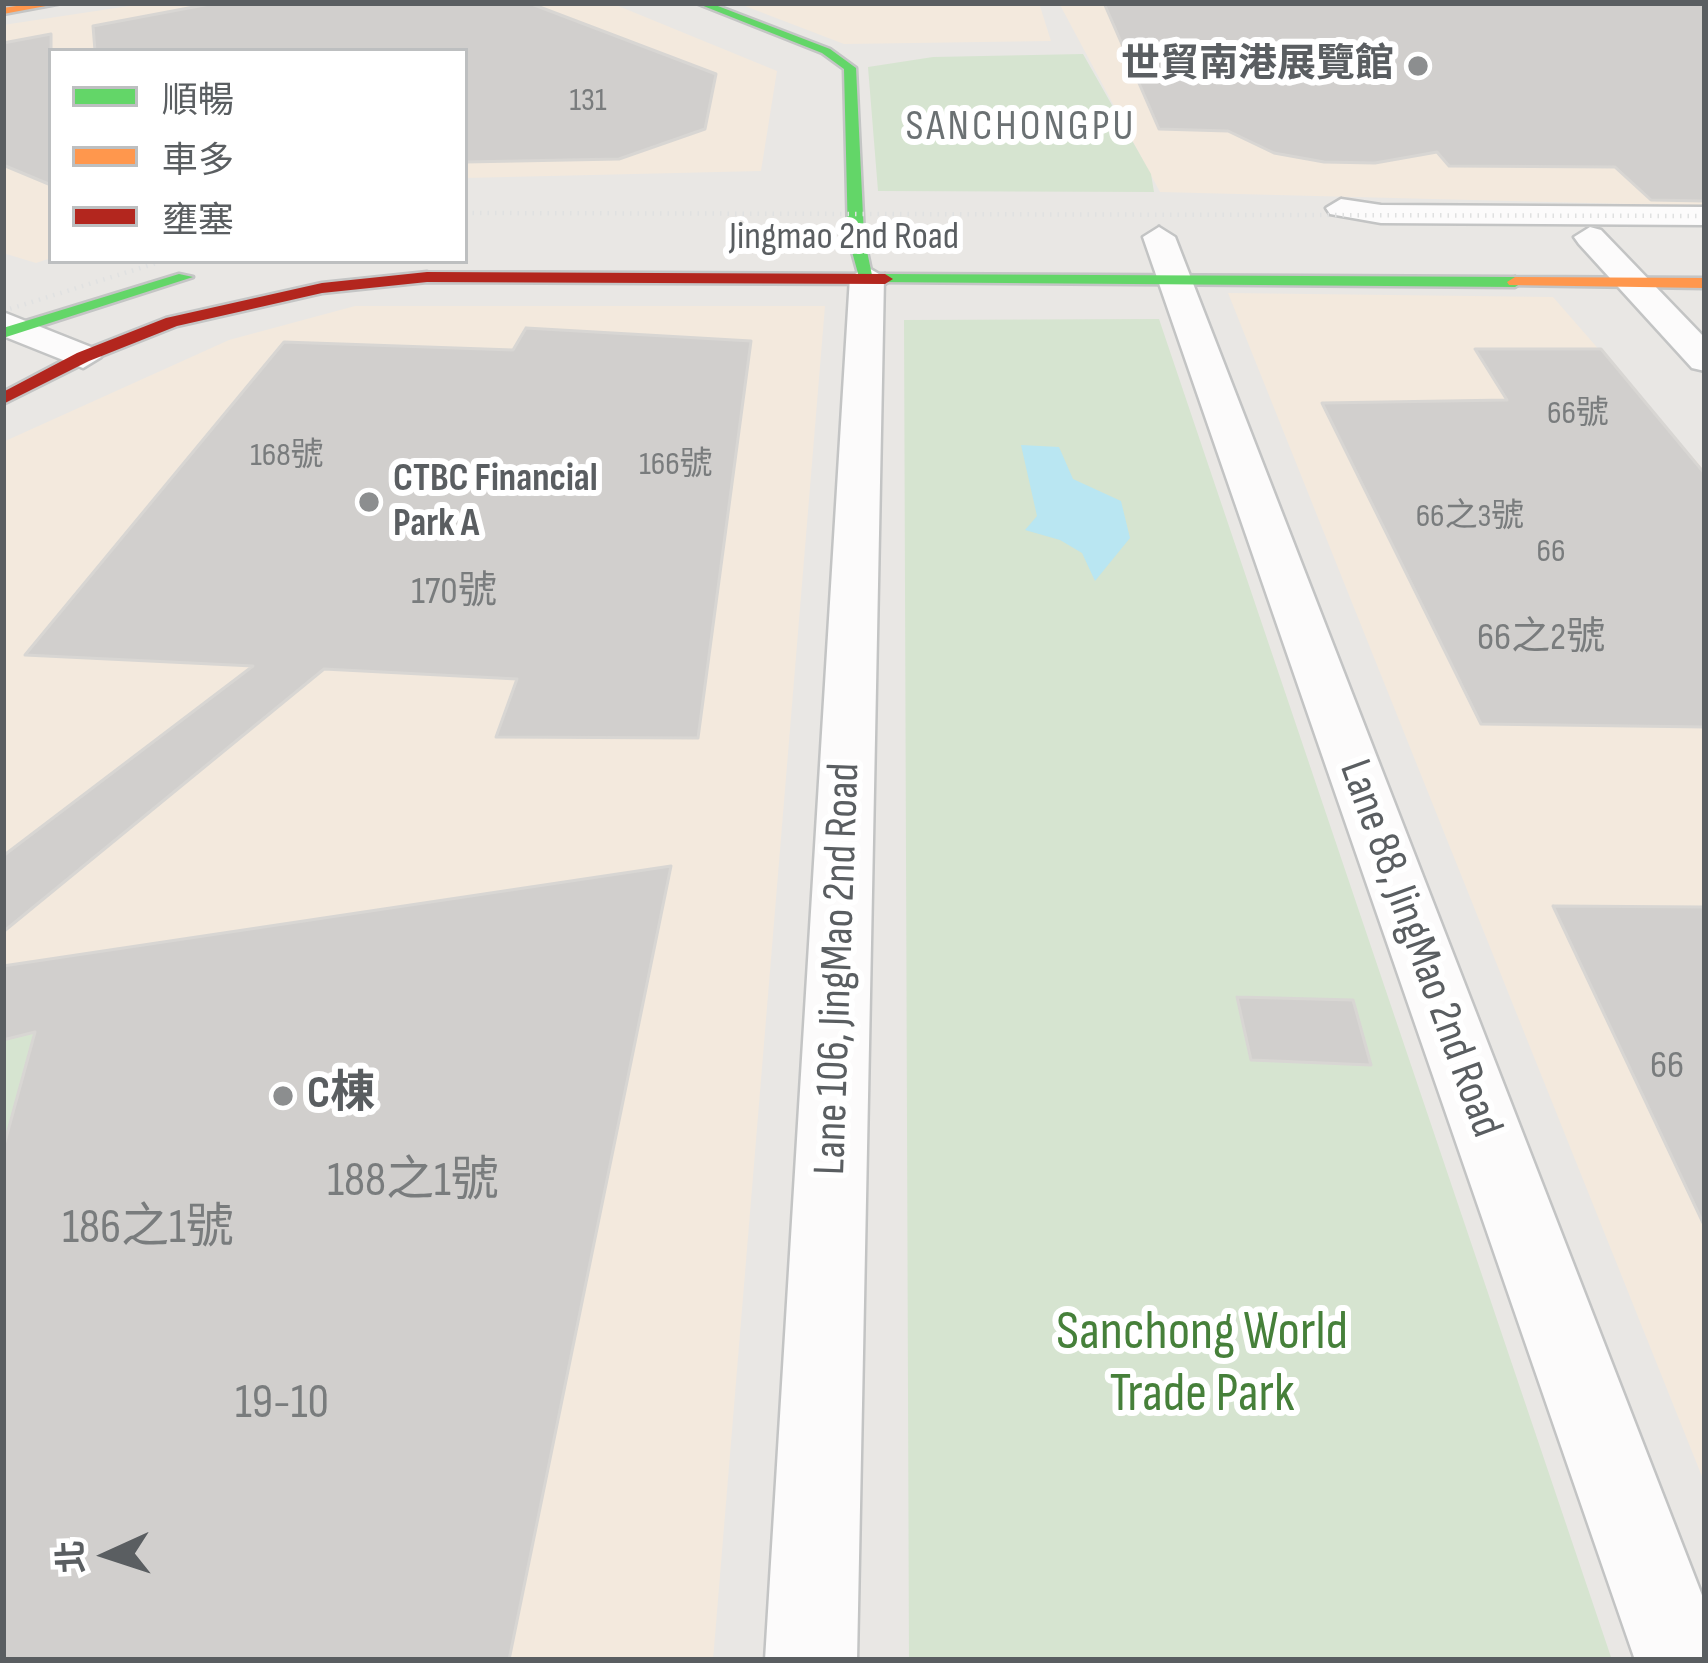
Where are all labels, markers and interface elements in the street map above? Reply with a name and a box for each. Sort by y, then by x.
place label: 世貿南港展覽館 [1121,43,1394,89]
legend [48,48,468,264]
marker: 世貿南港展覽館 [1405,53,1431,79]
text: 順暢 [162,80,234,123]
house number: 131 [570,82,606,122]
district label: SANCHONGPU [906,103,1136,153]
text: 車多 [162,140,234,183]
text: 壅塞 [162,200,234,243]
street label: Jingmao 2nd Road [729,215,959,261]
house number: 66號 [1547,395,1609,435]
house number: 168號 [250,437,324,477]
house number: 166號 [639,446,713,486]
place label: CTBC Financial Park A [393,457,598,548]
marker: CTBC Financial Park A [356,489,382,515]
house number: 66之3號 [1416,498,1524,538]
house number: 66 [1537,533,1565,573]
house number: 170號 [411,570,497,616]
house number: 66之2號 [1477,616,1605,662]
street label: Lane 88, JingMao 2nd Road [1326,753,1512,1145]
street label: Lane 106, JingMao 2nd Road [805,762,873,1176]
house number: 66 [1650,1044,1684,1090]
place label: C棟 [307,1069,375,1123]
marker: C棟 [270,1083,296,1109]
house number: 188之1號 [327,1154,499,1212]
house number: 186之1號 [62,1201,234,1259]
park label: Sanchong World Trade Park [1056,1302,1348,1428]
house number: 19-10 [235,1376,329,1434]
north arrow [48,1495,168,1615]
text: 北 [51,1539,93,1574]

